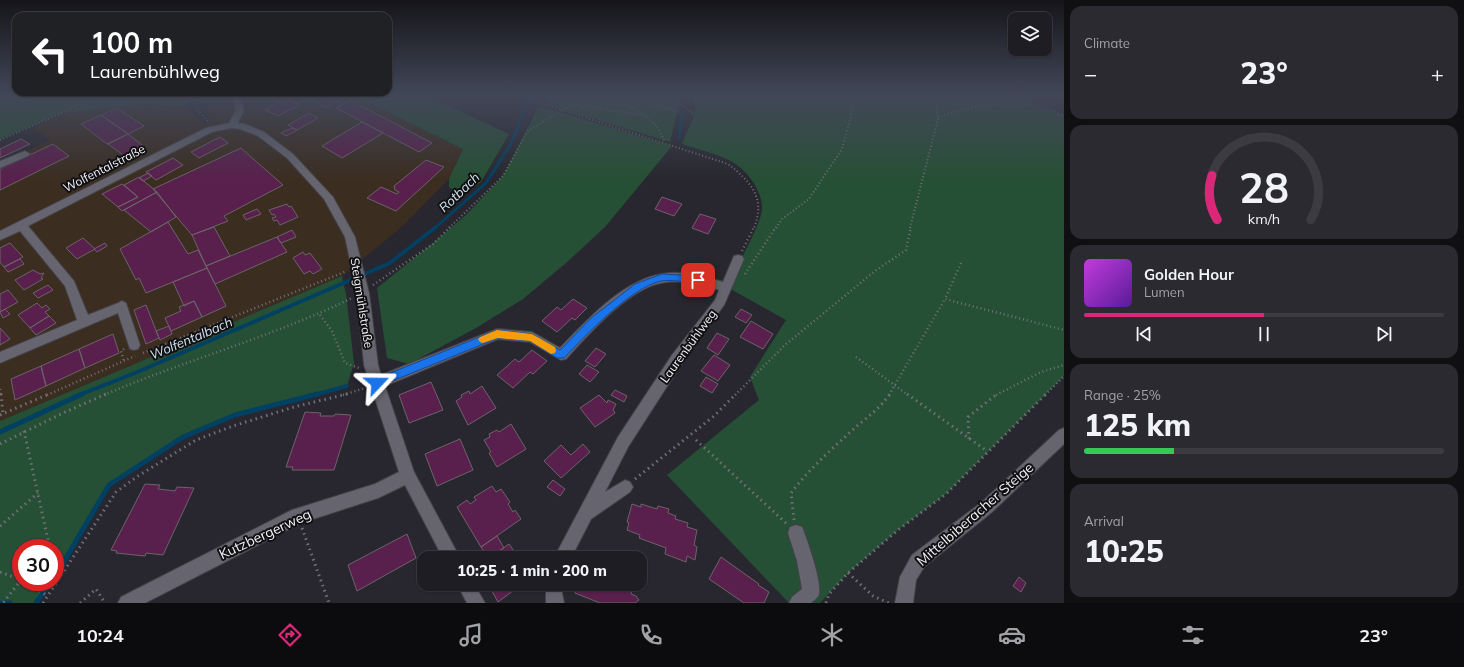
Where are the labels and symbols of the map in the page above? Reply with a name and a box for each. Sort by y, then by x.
street label: Wolfentalstraße [61,141,147,195]
water label: Rotbach [435,169,483,215]
street label: Steigmühlstraße [347,257,377,349]
pin [681,263,715,297]
street label: Laurenbühlweg [656,307,720,385]
water label: Wolfentalbach [147,313,235,363]
position arrow [356,362,398,404]
street label: Mittelbiberacher Steige [913,458,1037,570]
street label: Kutzbergerweg [216,505,314,563]
speed limit sign: 30 [12,539,64,591]

